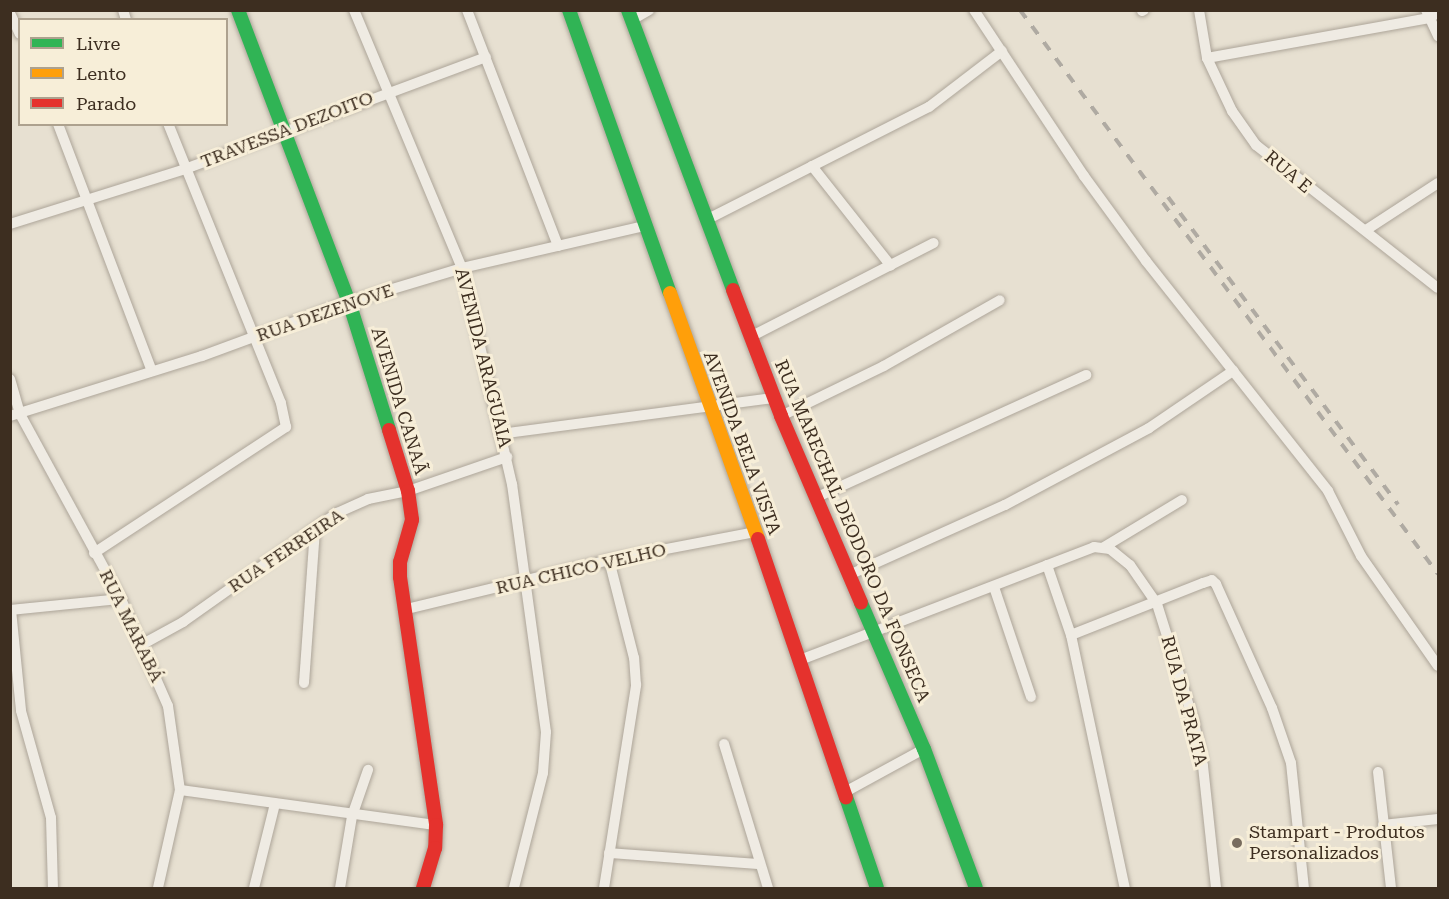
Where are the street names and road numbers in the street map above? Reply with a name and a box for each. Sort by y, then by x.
street label: TRAVESSA DEZOITO [198,87,376,173]
street label: RUA E [1260,146,1316,198]
street label: AVENIDA ARAGUAIA [450,266,516,450]
street label: RUA DEZENOVE [254,279,396,347]
street label: AVENIDA CANAÃ [366,325,432,477]
street label: AVENIDA BELA VISTA [699,348,785,538]
street label: RUA MARECHAL DEODORO DA FONSECA [770,356,934,706]
street label: RUA FERREIRA [224,505,348,597]
street label: RUA CHICO VELHO [494,539,668,599]
street label: RUA MARABÁ [94,566,168,686]
street label: RUA DA PRATA [1156,634,1212,768]

